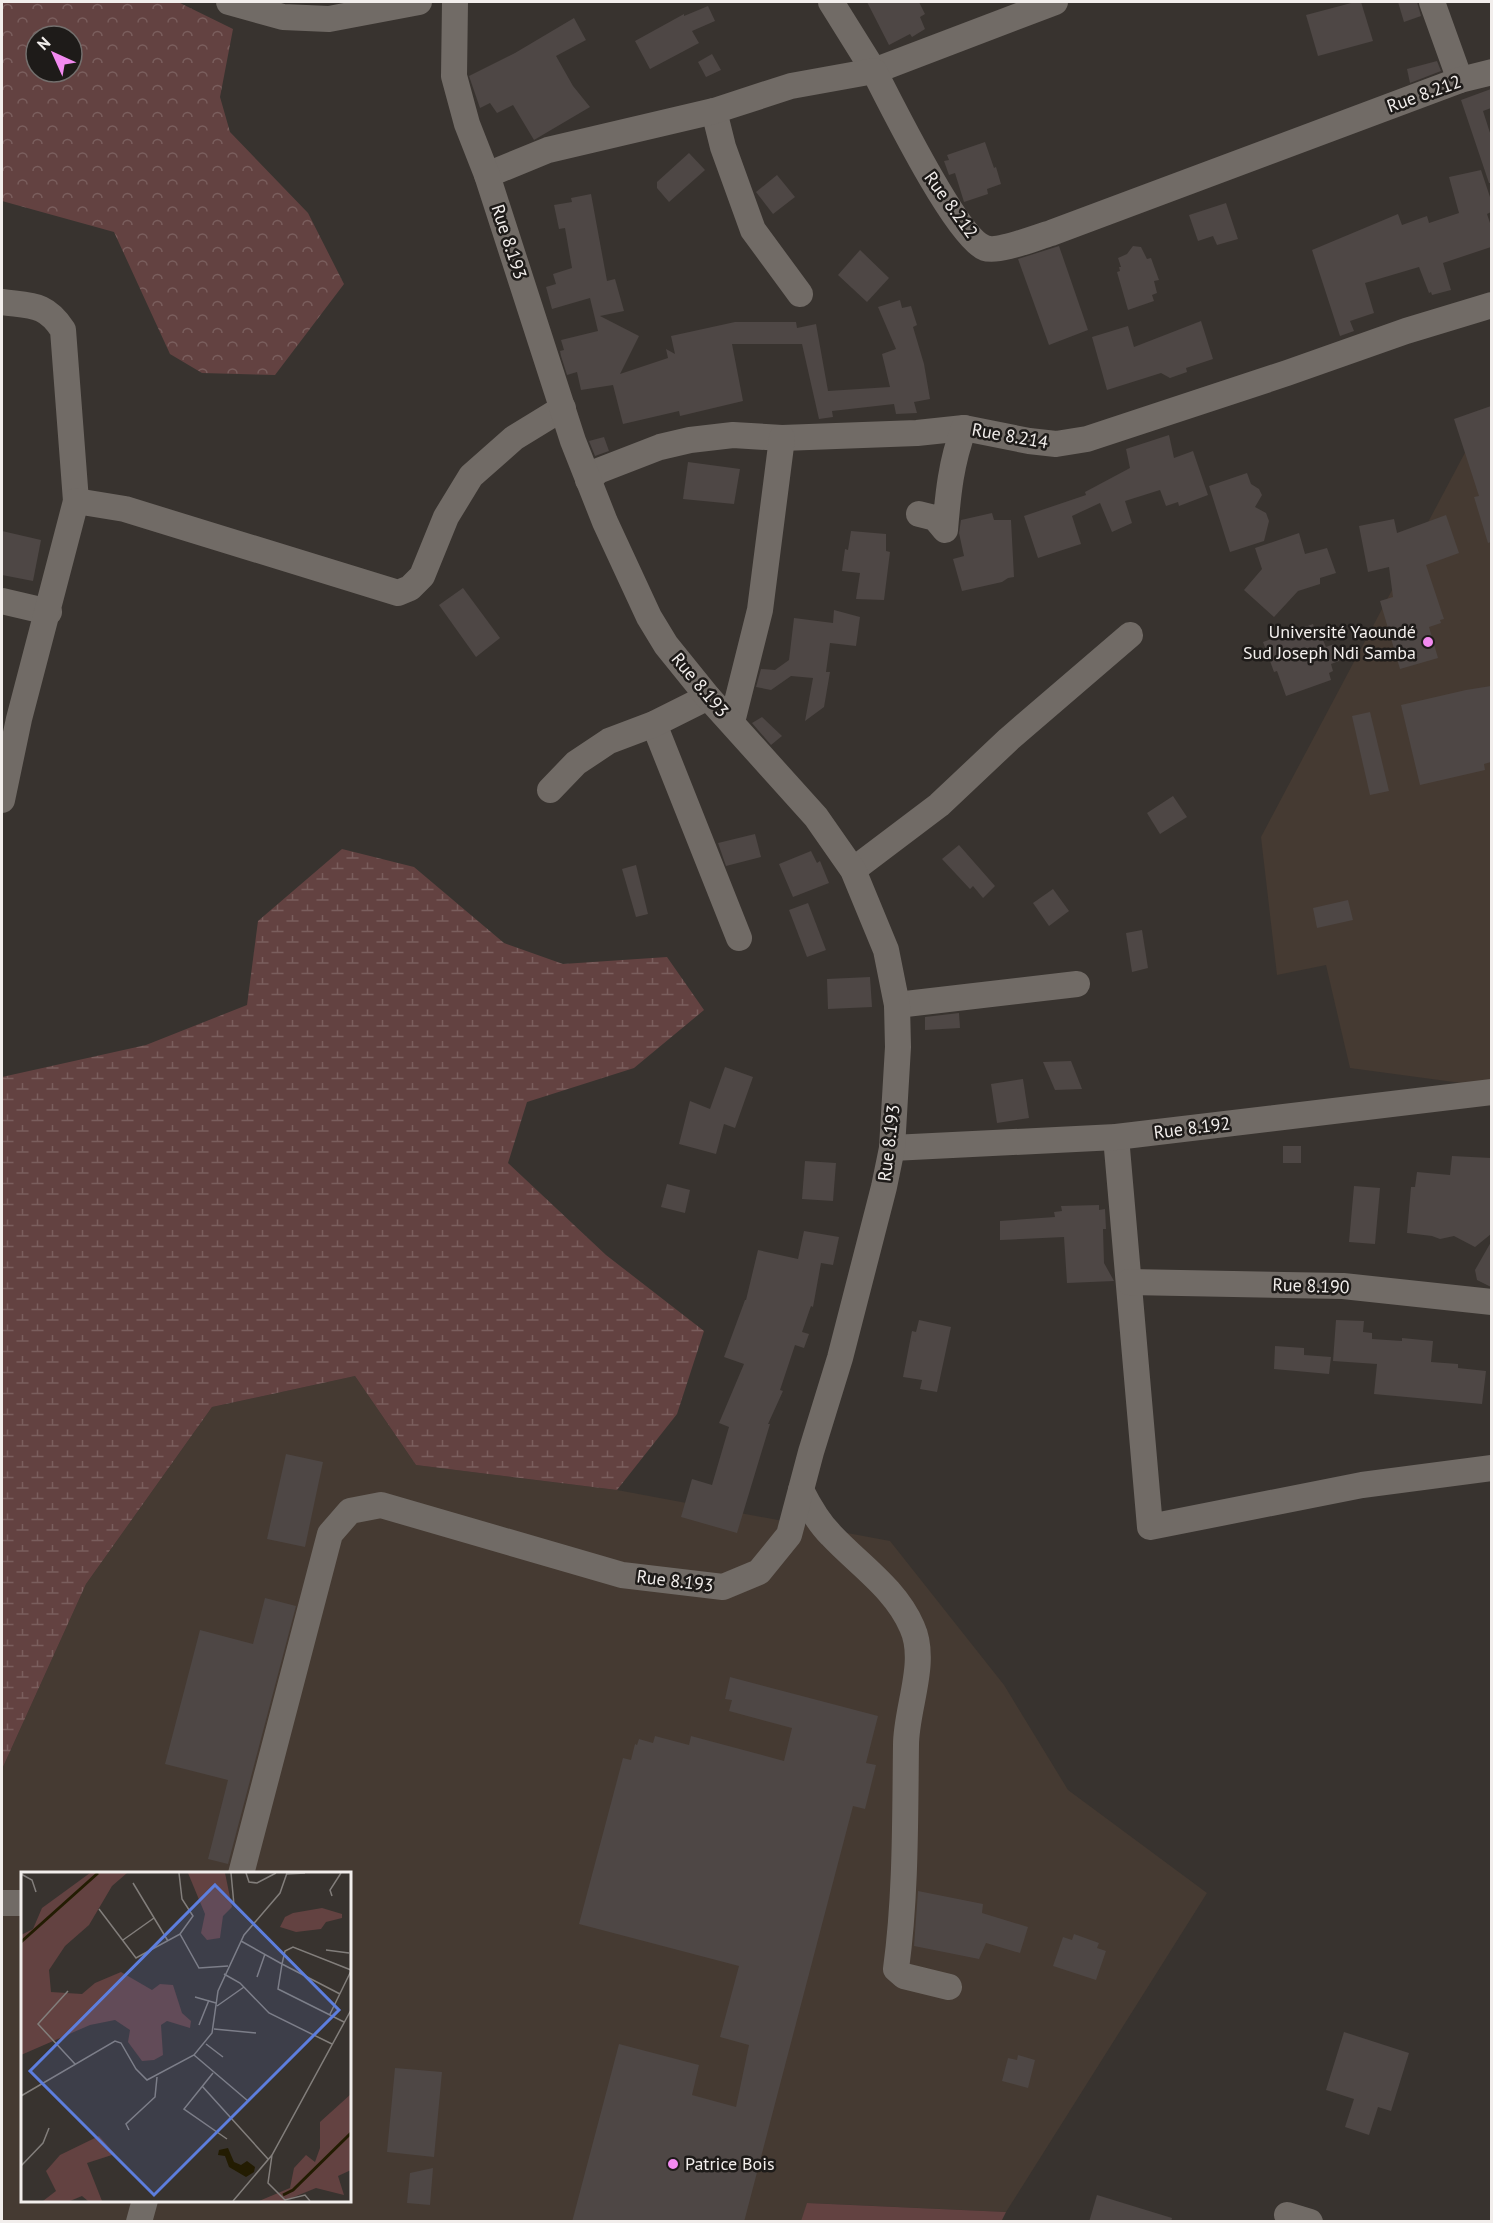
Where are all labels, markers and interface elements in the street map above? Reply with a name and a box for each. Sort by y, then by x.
north arrow [24,24,84,84]
text: N [33,33,54,54]
street label: Rue 8.212 [1384,70,1464,118]
street label: Rue 8.212 [919,167,983,243]
street label: Rue 8.193 [487,202,532,282]
street label: Rue 8.214 [970,417,1050,454]
place label: Université Yaoundé Sud Joseph Ndi Samba [1243,620,1416,664]
marker: Université Yaoundé Sud Joseph Ndi Samba [1421,635,1435,649]
street label: Rue 8.193 [667,648,734,722]
street label: Rue 8.193 [872,1103,905,1183]
street label: Rue 8.192 [1152,1111,1232,1144]
street label: Rue 8.190 [1272,1273,1350,1298]
street label: Rue 8.193 [635,1564,715,1597]
inset map [21,1872,351,2202]
place label: Patrice Bois [685,2152,775,2175]
marker: Patrice Bois [666,2157,680,2171]

